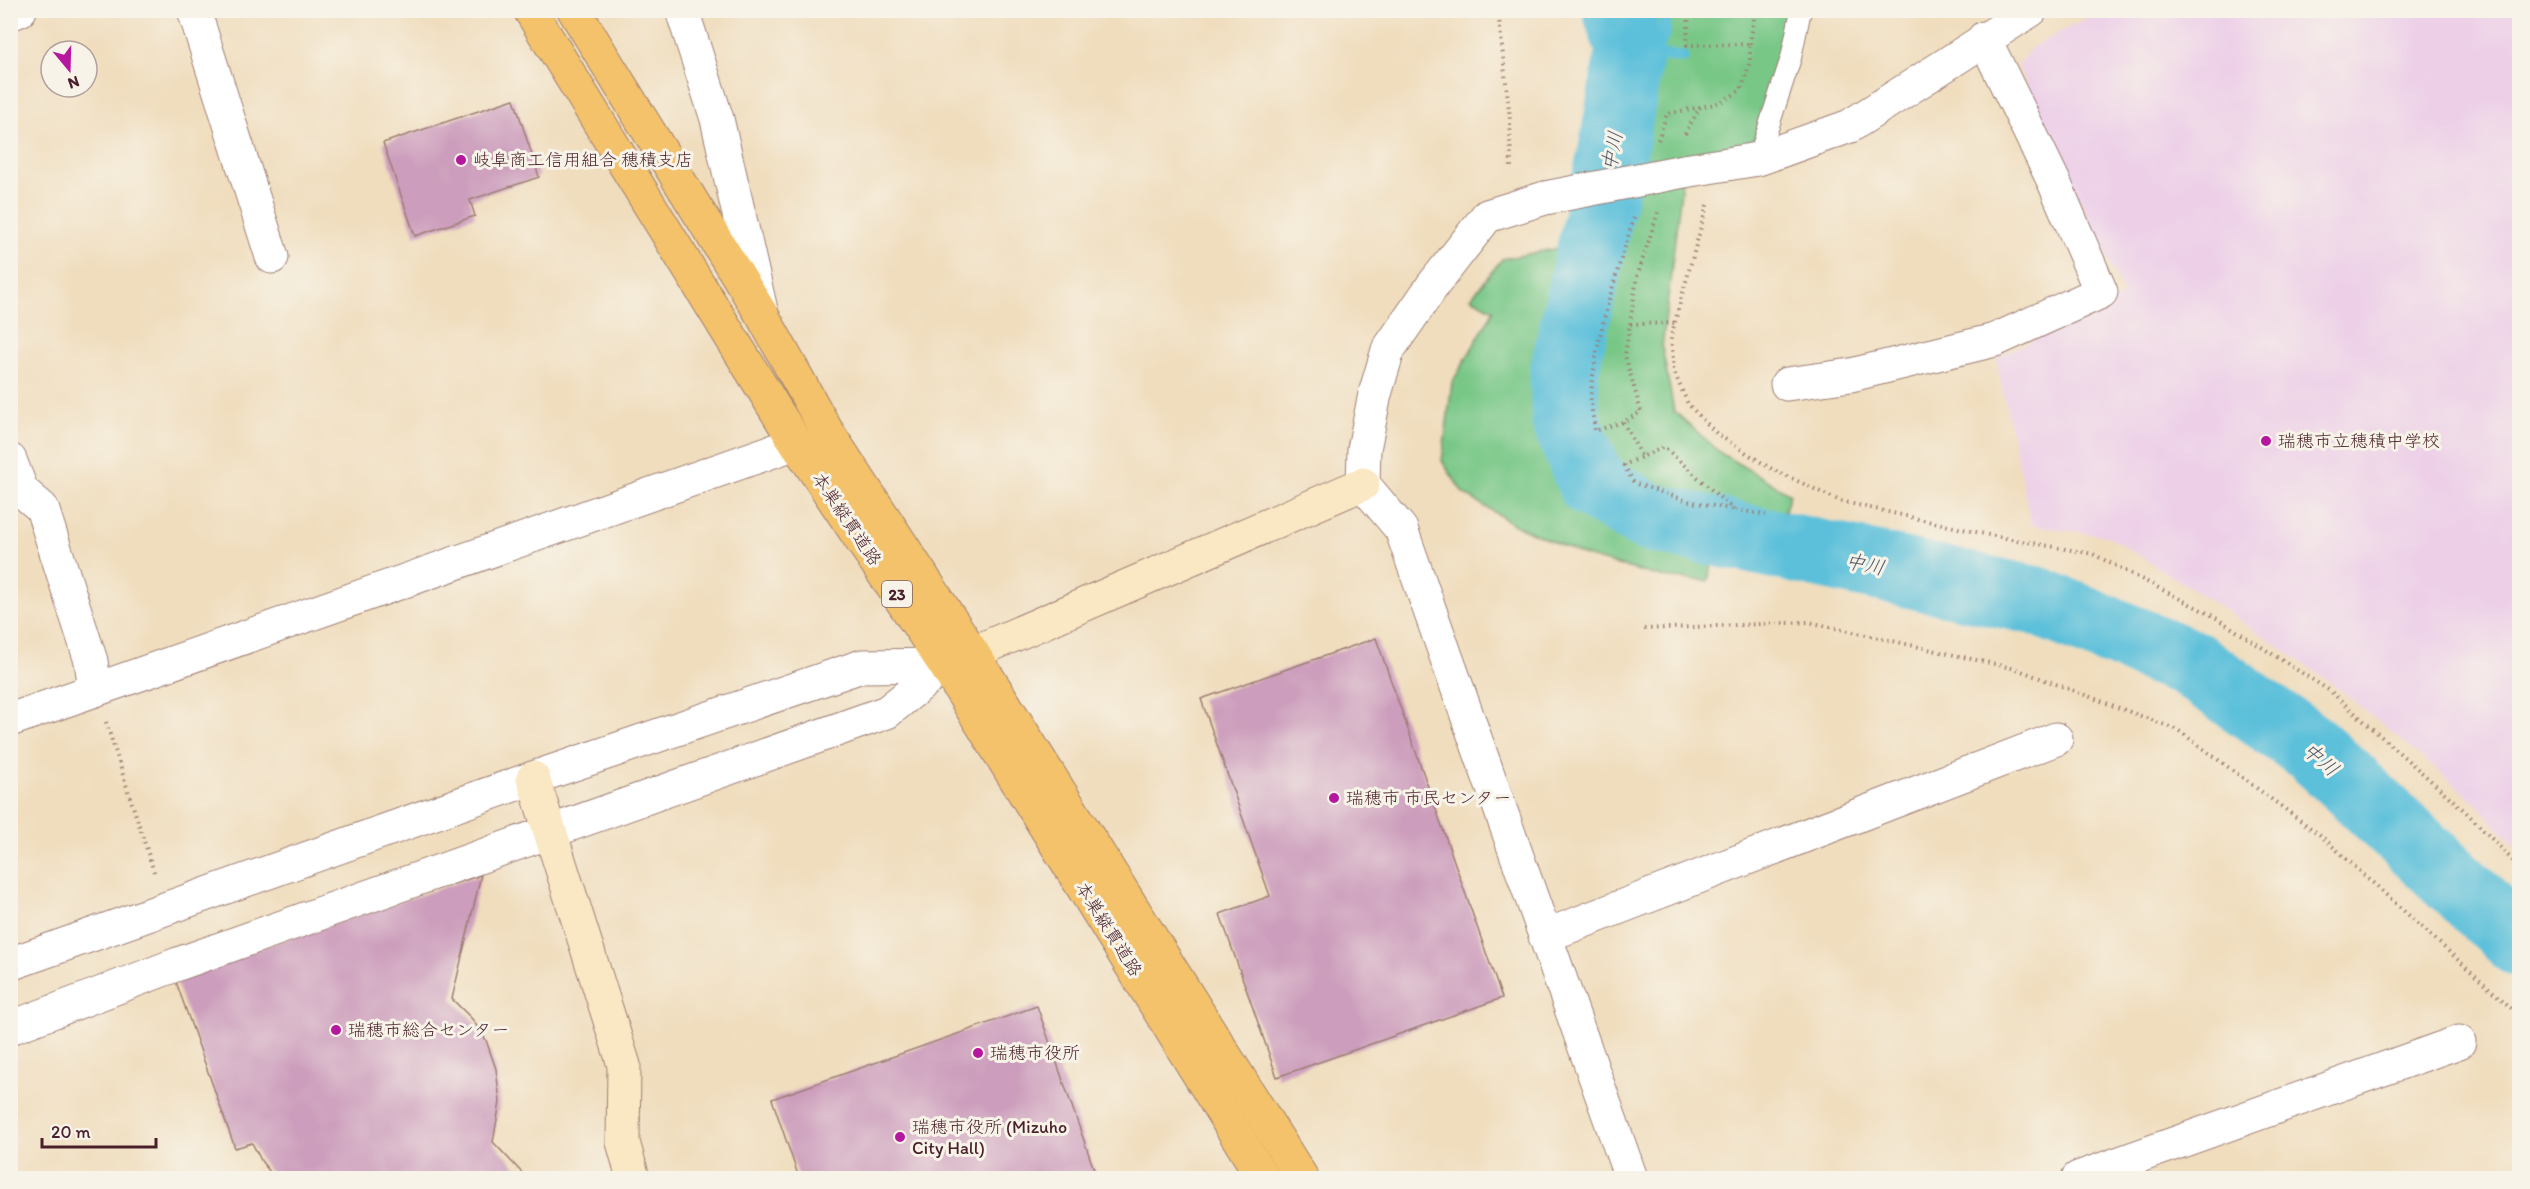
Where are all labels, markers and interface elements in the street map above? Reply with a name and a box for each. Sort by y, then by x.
north arrow [39,39,99,99]
text: N [66,72,82,93]
water label: 中川 [1596,129,1628,173]
place label: 岐阜商工信用組合 穂積支店 [473,149,693,171]
marker: 岐阜商工信用組合 穂積支店 [454,153,468,167]
place label: 瑞穂市立穂積中学校 [2278,430,2440,452]
marker: 瑞穂市立穂積中学校 [2259,434,2273,448]
street label: 本巣縦貫道路 [808,468,886,570]
water label: 中川 [1843,548,1887,580]
road number: 23 [882,581,912,607]
water label: 中川 [2298,737,2344,781]
place label: 瑞穂市 市民センター [1346,787,1511,809]
marker: 瑞穂市 市民センター [1327,791,1341,805]
street label: 本巣縦貫道路 [1071,877,1147,981]
place label: 瑞穂市総合センター [348,1019,509,1041]
marker: 瑞穂市総合センター [329,1023,343,1037]
place label: 瑞穂市役所 [990,1042,1080,1064]
marker: 瑞穂市役所 [971,1046,985,1060]
scale bar [42,1111,156,1149]
place label: 瑞穂市役所 (Mizuho City Hall) [912,1116,1067,1159]
text: 20 m [51,1121,91,1143]
marker: 瑞穂市役所 (Mizuho City Hall) [893,1130,907,1144]

